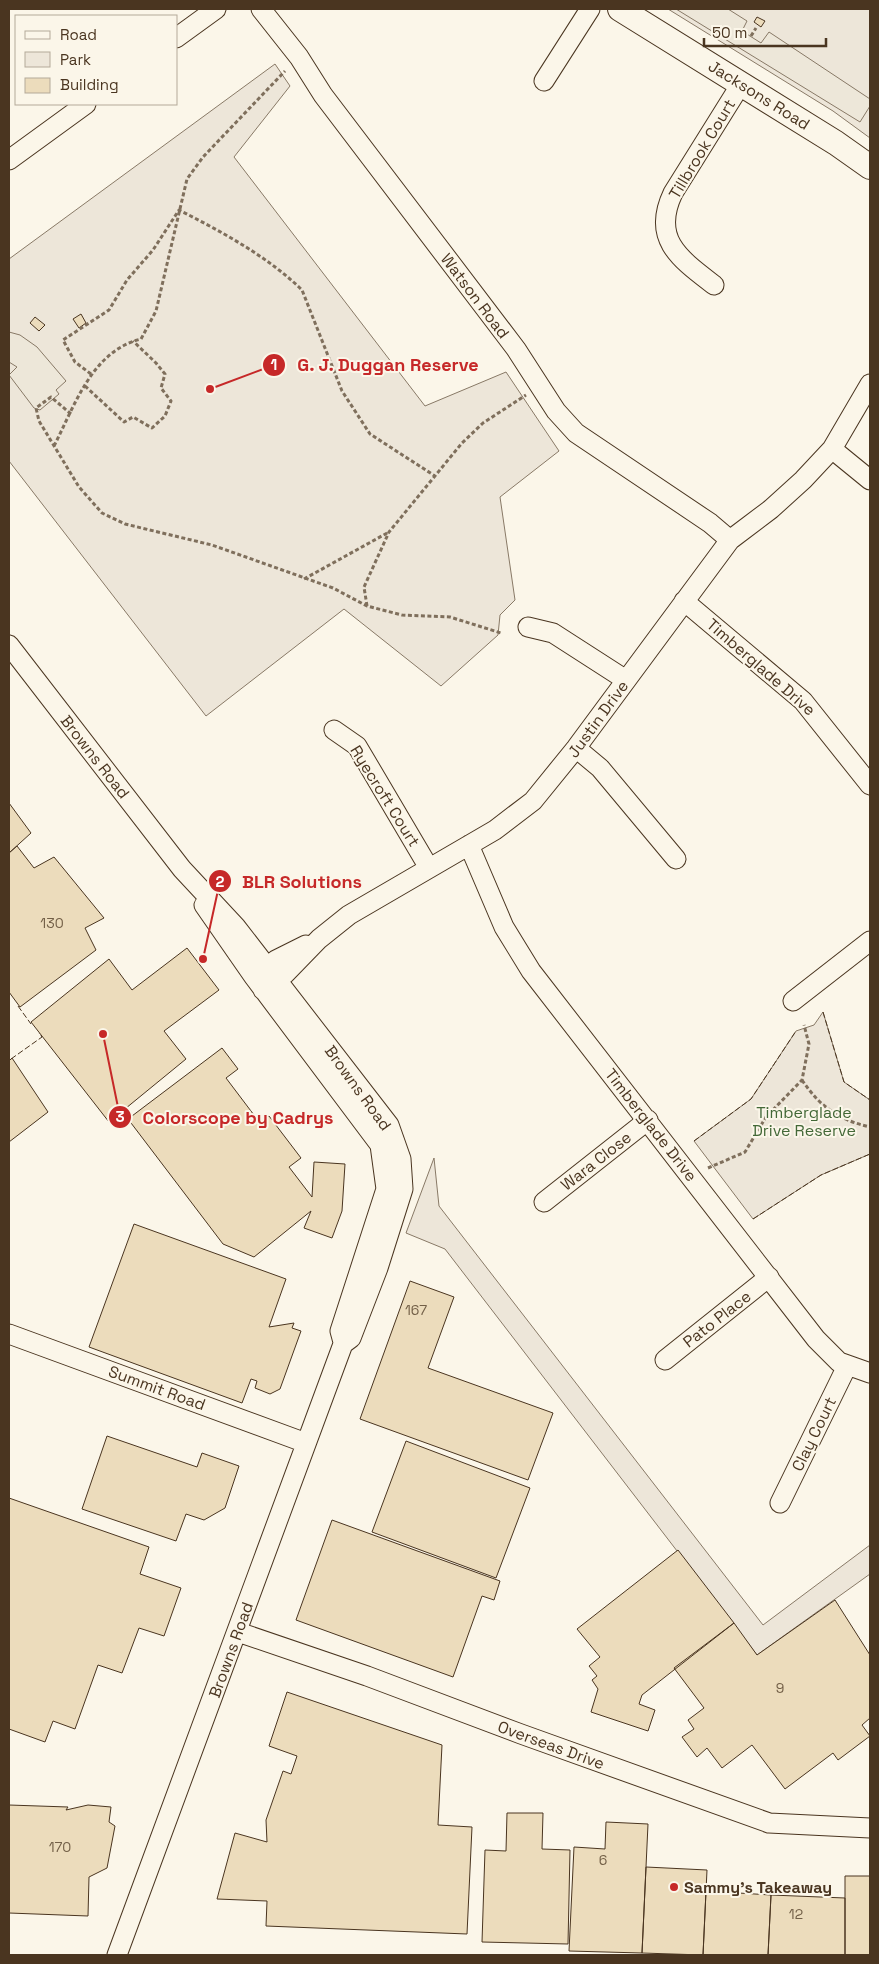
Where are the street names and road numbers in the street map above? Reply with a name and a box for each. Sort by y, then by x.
street label: Jacksons Road [704,55,814,135]
street label: Tillbrook Court [664,95,740,203]
street label: Watson Road [436,249,514,343]
street label: Timberglade Drive [702,614,820,720]
street label: Justin Drive [563,676,633,762]
street label: Browns Road [56,711,134,803]
street label: Ryecroft Court [345,741,425,851]
street label: Browns Road [320,1041,396,1135]
street label: Timberglade Drive [600,1064,702,1186]
street label: Wara Close [556,1127,636,1195]
street label: Pato Place [679,1286,755,1352]
street label: Summit Road [106,1361,208,1415]
street label: Clay Court [787,1393,841,1475]
street label: Browns Road [204,1599,258,1701]
street label: Overseas Drive [495,1716,607,1774]

